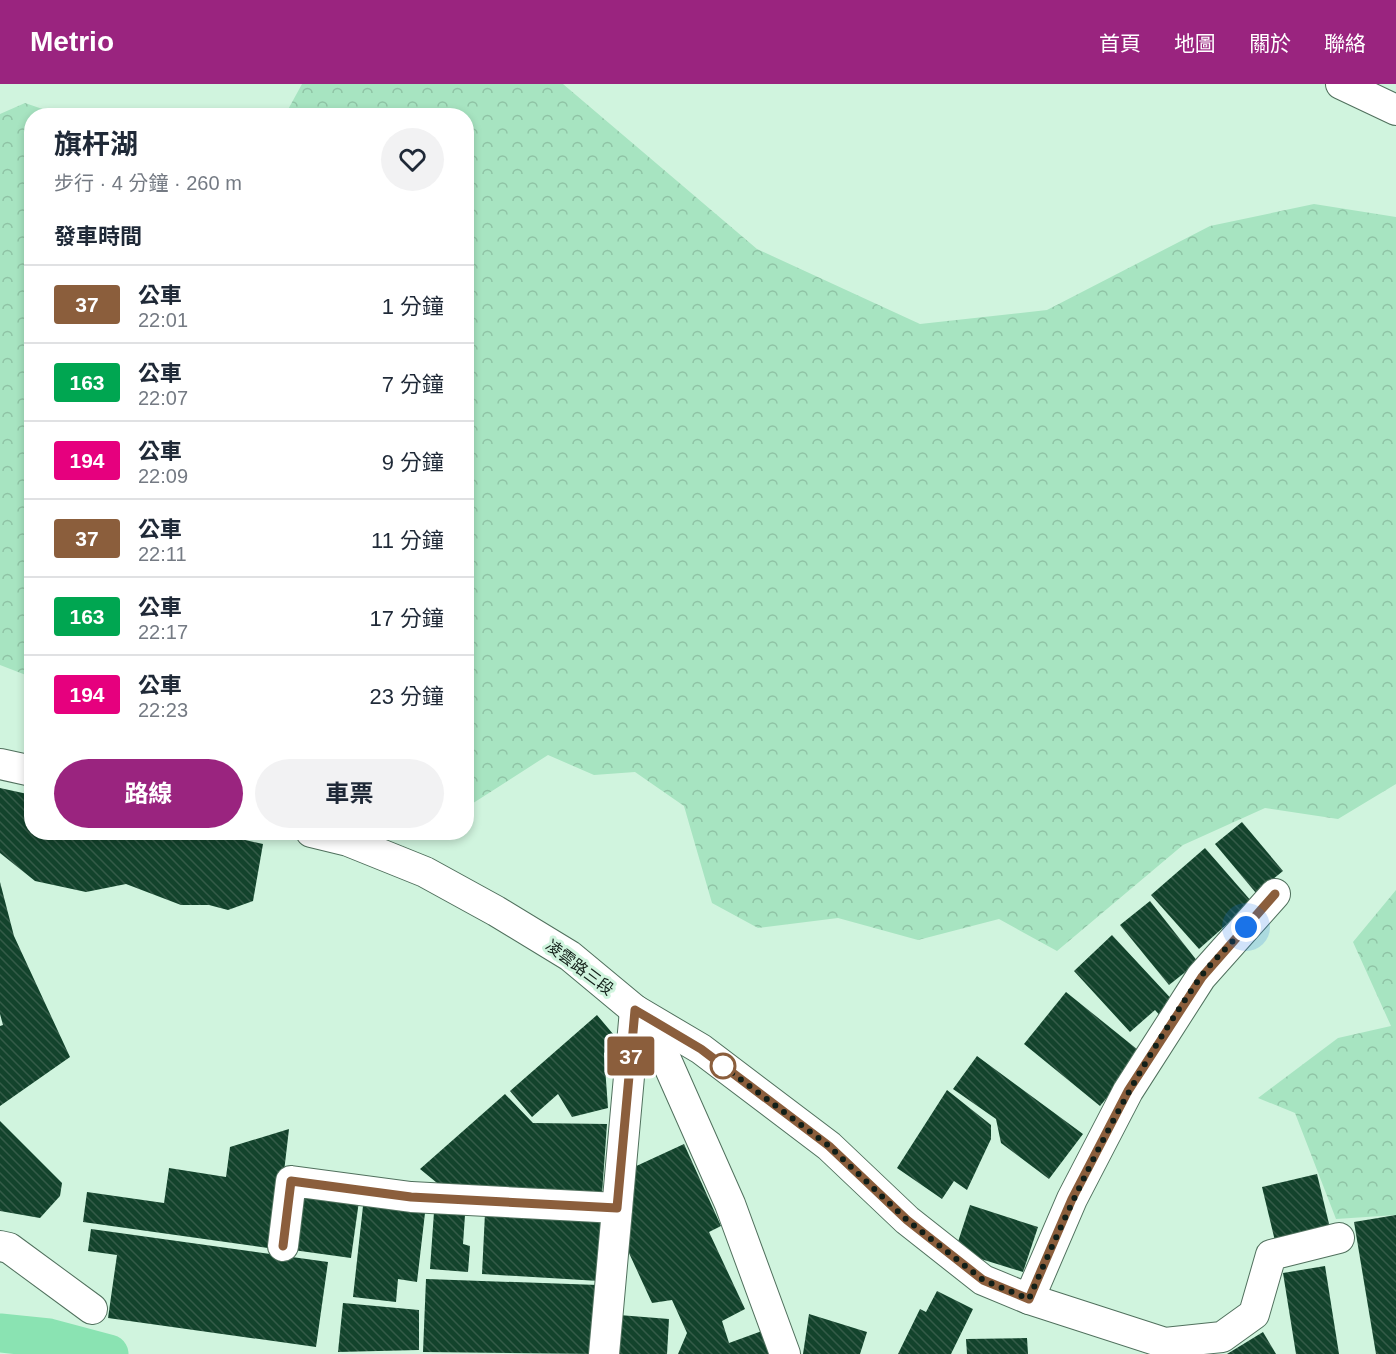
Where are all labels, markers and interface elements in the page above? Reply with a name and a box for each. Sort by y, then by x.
text: Metrio [30,26,114,57]
text: 首頁 [1099,32,1141,55]
text: 地圖 [1174,32,1216,55]
text: 關於 [1249,32,1291,55]
text: 聯絡 [1324,32,1366,55]
button: heart [381,128,444,191]
text: 旗杆湖 [54,129,138,160]
text: 步行 · 4 分鐘 · 260 m [54,172,242,194]
text: 發車時間 [54,224,142,249]
text: 公車 [138,283,182,308]
text: 37 [75,293,99,316]
text: 1 分鐘 [382,294,444,319]
text: 22:01 [138,309,188,331]
text: 公車 [138,361,182,386]
text: 163 [69,371,105,394]
text: 7 分鐘 [382,372,444,397]
text: 22:07 [138,387,188,409]
text: 公車 [138,439,182,464]
text: 194 [69,449,105,472]
text: 9 分鐘 [382,450,444,475]
text: 22:09 [138,465,188,487]
text: 公車 [138,517,182,542]
text: 37 [75,527,99,550]
text: 11 分鐘 [371,528,444,553]
text: 22:11 [138,543,187,565]
text: 公車 [138,595,182,620]
text: 163 [69,605,105,628]
text: 17 分鐘 [369,606,444,631]
text: 22:17 [138,621,188,643]
text: 公車 [138,673,182,698]
text: 194 [69,683,105,706]
text: 23 分鐘 [369,684,444,709]
text: 22:23 [138,699,188,721]
button: 路線 [54,759,243,828]
button: 車票 [255,759,444,828]
your location [1231,912,1261,942]
street label: 凌雲路三段 [543,937,617,998]
line badge: 37 [604,1036,658,1076]
text: 37 [619,1045,643,1068]
unlabelled marker [710,1053,736,1079]

